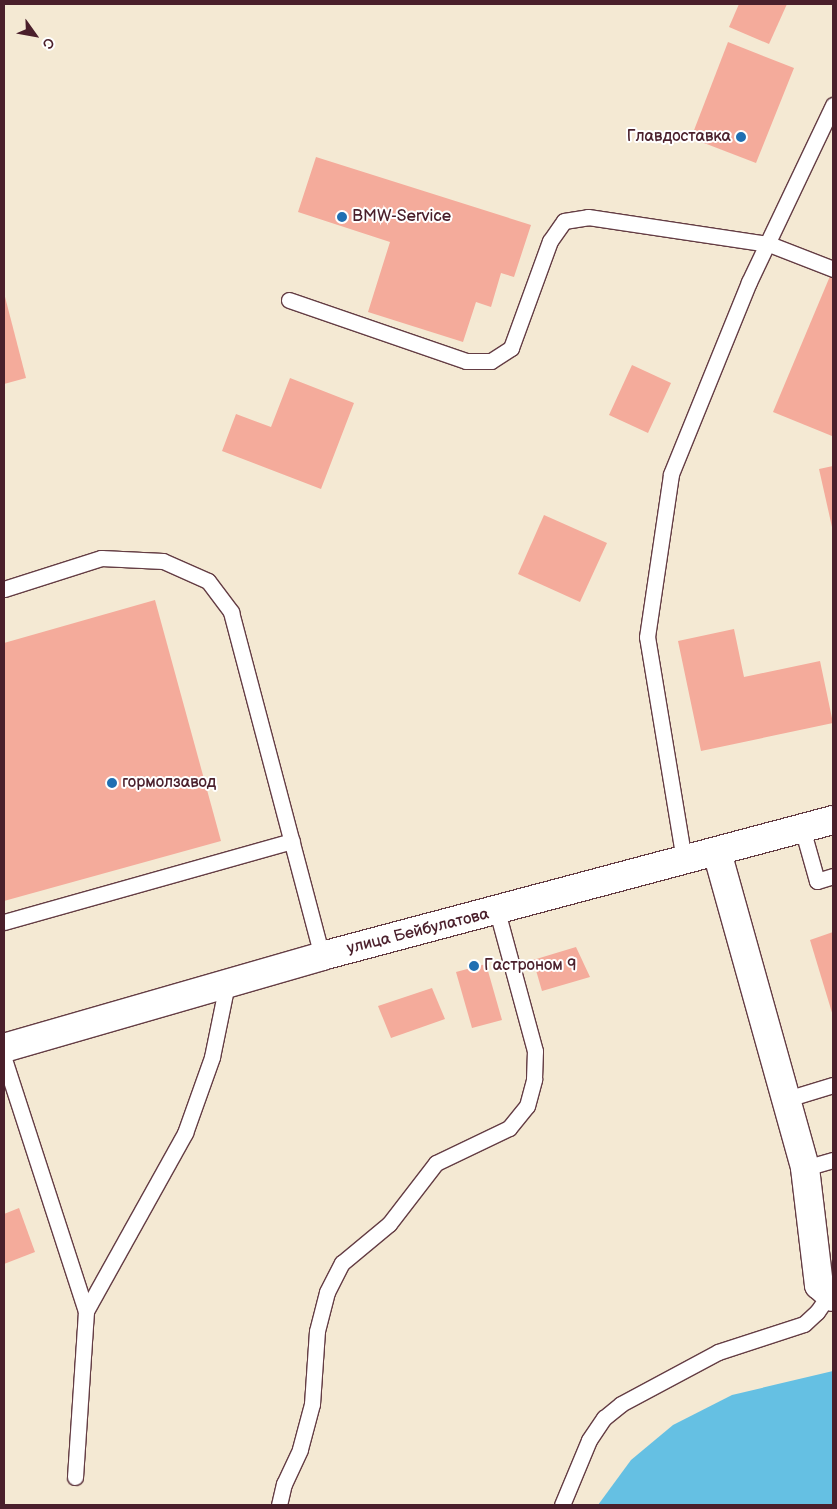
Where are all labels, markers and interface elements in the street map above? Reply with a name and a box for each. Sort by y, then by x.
north arrow [10,10,60,60]
text: С [38,35,58,52]
place label: Главдоставка [627,127,731,147]
marker: Главдоставка [735,131,747,143]
place label: BMW-Service [352,207,451,227]
marker: BMW-Service [336,211,348,223]
place label: гормолзавод [122,773,216,793]
marker: гормолзавод [106,777,118,789]
street label: улица Бейбулатова [345,905,491,959]
place label: Гастроном 9 [484,956,576,976]
marker: Гастроном 9 [468,960,480,972]

